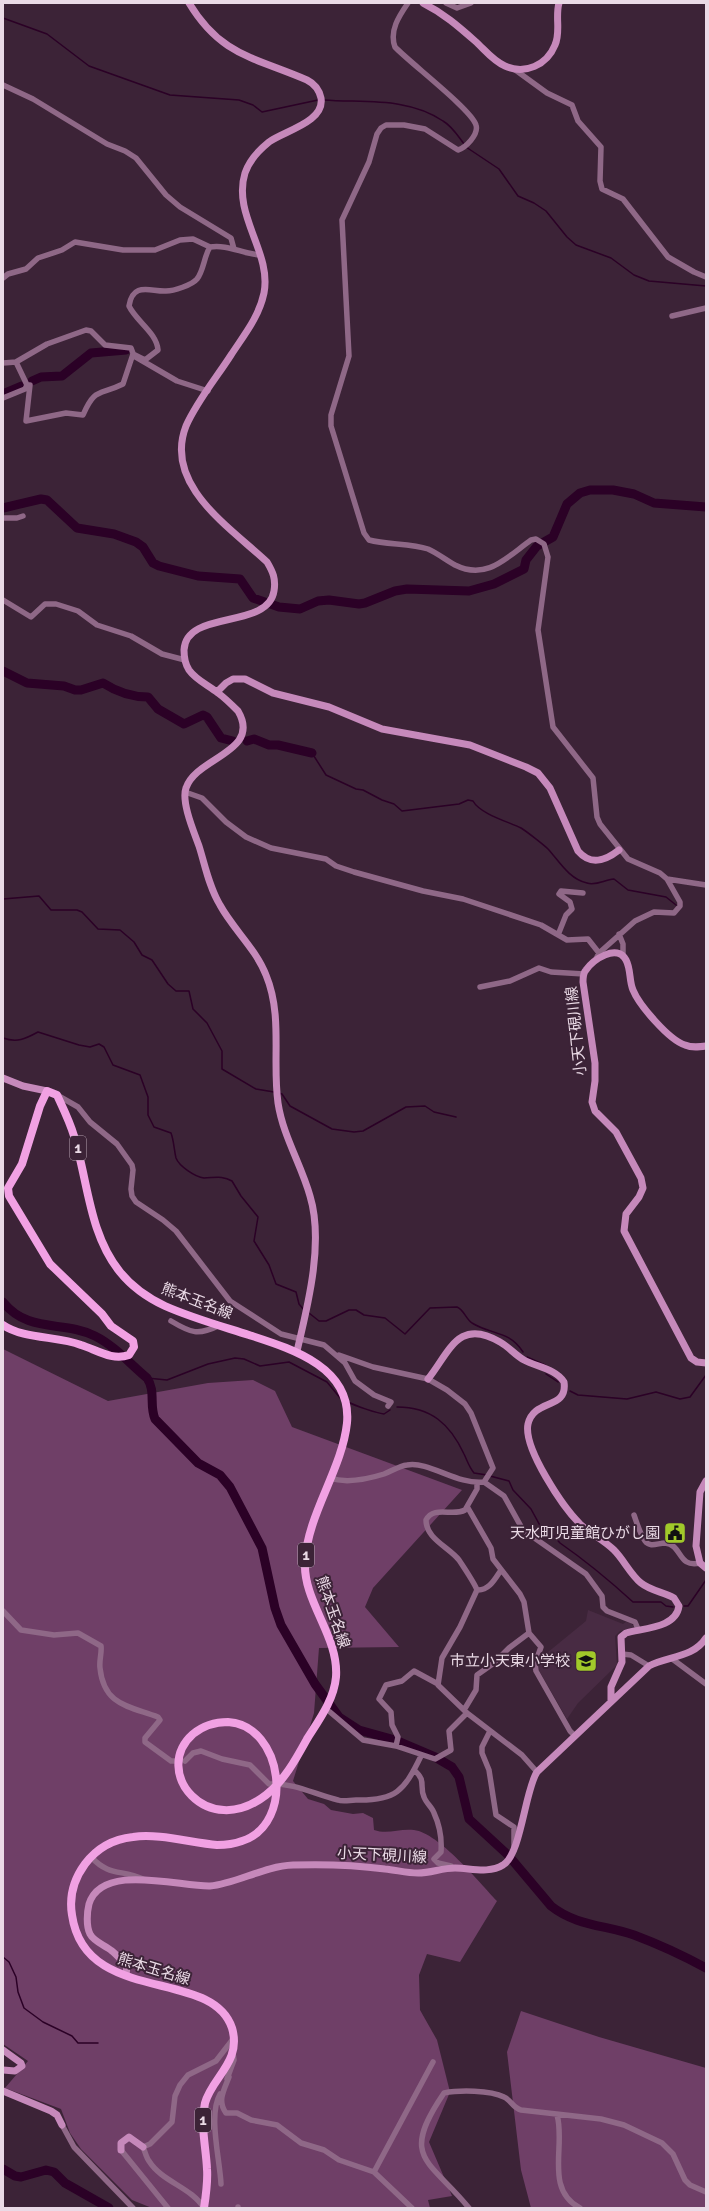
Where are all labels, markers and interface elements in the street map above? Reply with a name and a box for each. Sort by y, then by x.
street label: 小天下硯川線 [562,985,590,1077]
road number: 1 [70,1136,86,1160]
street label: 熊本玉名線 [159,1279,235,1323]
public building icon: 天水町児童館ひがし園 [662,1520,688,1546]
place label: 天水町児童館ひがし園 [510,1524,660,1542]
road number: 1 [298,1543,314,1567]
street label: 熊本玉名線 [312,1574,354,1650]
school or university icon: 市立小天東小学校 [573,1648,599,1674]
place label: 市立小天東小学校 [450,1652,570,1670]
street label: 小天下硯川線 [337,1844,427,1866]
street label: 熊本玉名線 [115,1949,193,1989]
road number: 1 [195,2108,211,2132]

